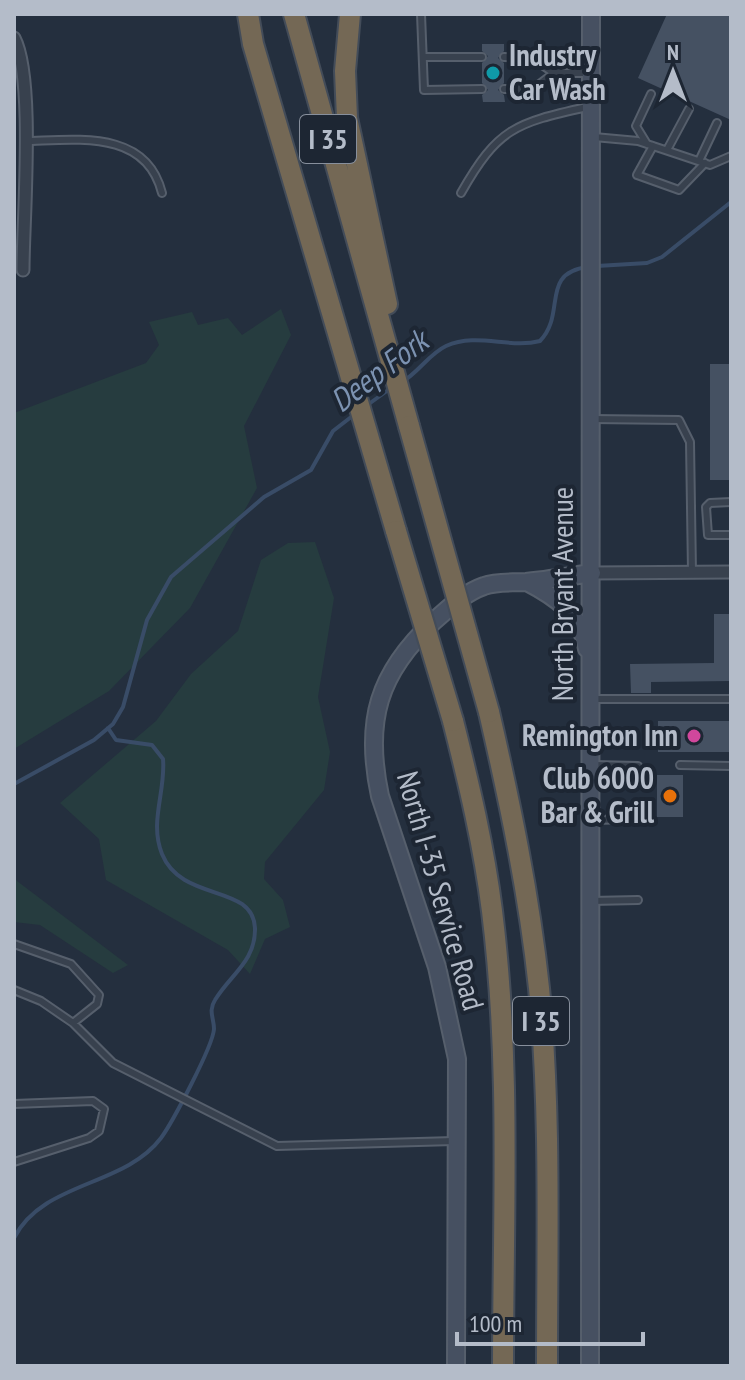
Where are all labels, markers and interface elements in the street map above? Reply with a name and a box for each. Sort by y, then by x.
north arrow [633,32,713,112]
place label: Industry Car Wash [509,35,606,108]
text: N [667,38,679,66]
marker: Industry Car Wash [484,64,502,82]
road number: I 35 [300,115,356,163]
water label: Deep Fork [321,318,439,421]
street label: North Bryant Avenue [542,487,581,701]
place label: Remington Inn [522,715,678,754]
marker: Remington Inn [685,727,703,745]
place label: Club 6000 Bar & Grill [541,758,655,831]
street label: North I-35 Service Road [389,767,494,1015]
marker: Club 6000 Bar & Grill [661,787,679,805]
road number: I 35 [513,997,569,1045]
scale bar [457,1296,643,1346]
text: 100 m [469,1308,522,1339]

